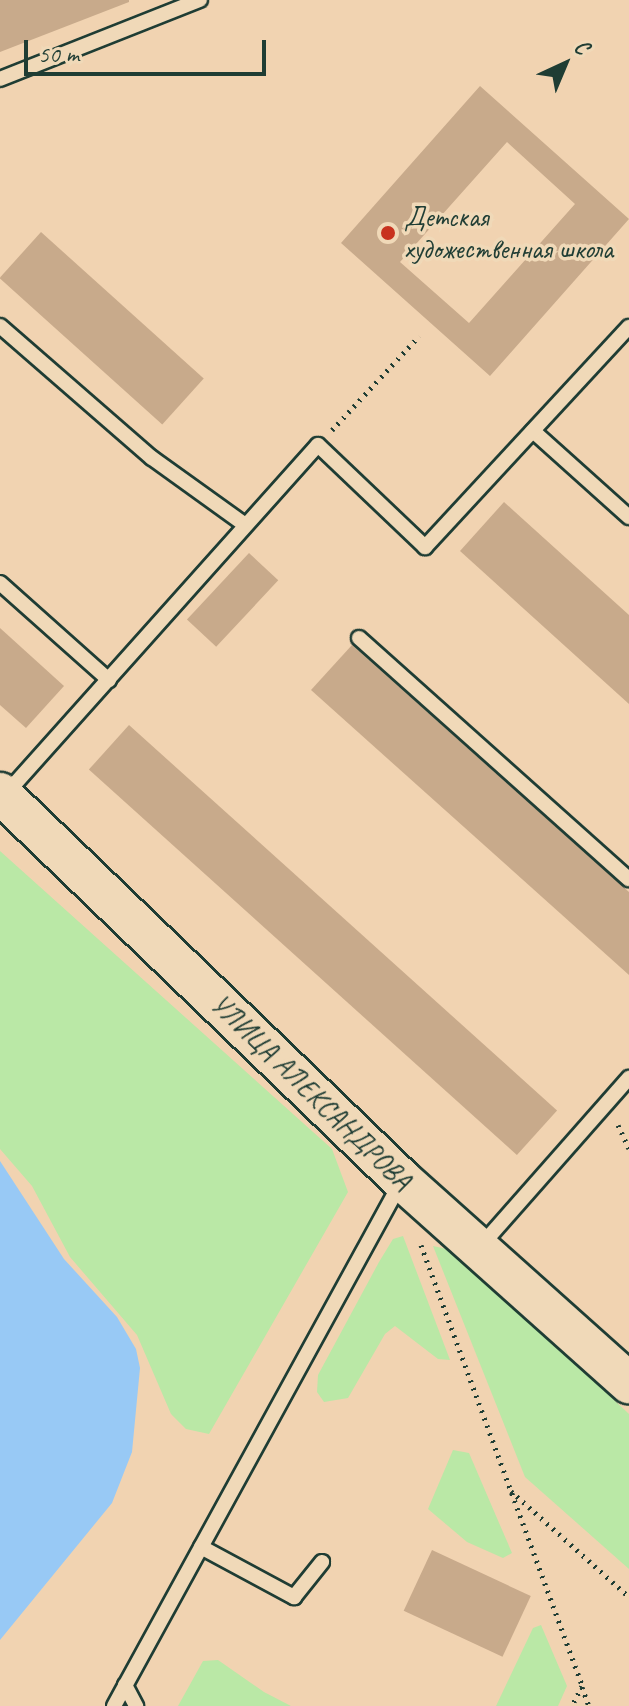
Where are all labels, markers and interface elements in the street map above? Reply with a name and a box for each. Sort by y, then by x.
scale bar [28,24,270,74]
north arrow [525,24,605,104]
text: С [568,33,595,61]
text: 50 m [38,39,79,69]
place label: Детская художественная школа [404,200,615,266]
marker: Детская художественная школа [379,224,397,242]
street label: УЛИЦА АЛЕКСАНДРОВА [203,987,419,1197]

